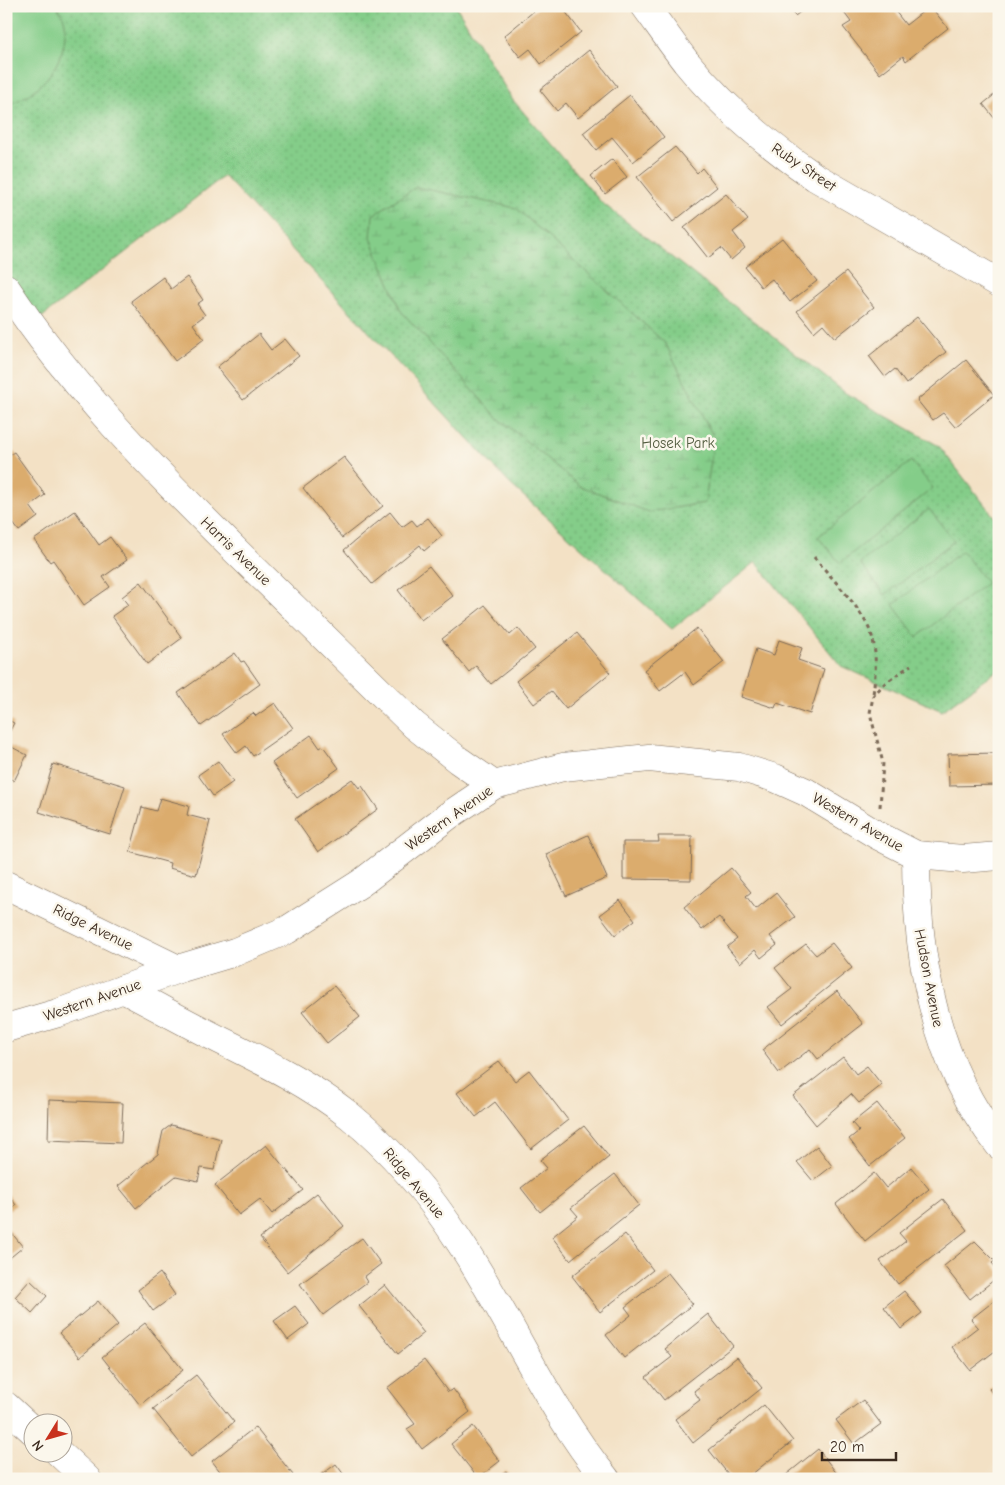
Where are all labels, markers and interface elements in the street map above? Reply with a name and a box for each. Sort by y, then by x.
street label: Ruby Street [768,139,840,195]
park label: Hosek Park [641,434,715,452]
street label: Harris Avenue [197,513,275,589]
street label: Western Avenue [402,781,496,855]
street label: Western Avenue [809,789,907,856]
street label: Ridge Avenue [50,900,136,954]
street label: Hudson Avenue [911,927,947,1029]
street label: Western Avenue [41,975,144,1025]
street label: Ridge Avenue [379,1144,449,1222]
north arrow [22,1412,72,1462]
scale bar [822,1430,896,1462]
text: N [28,1437,48,1454]
text: 20 m [830,1438,864,1456]

